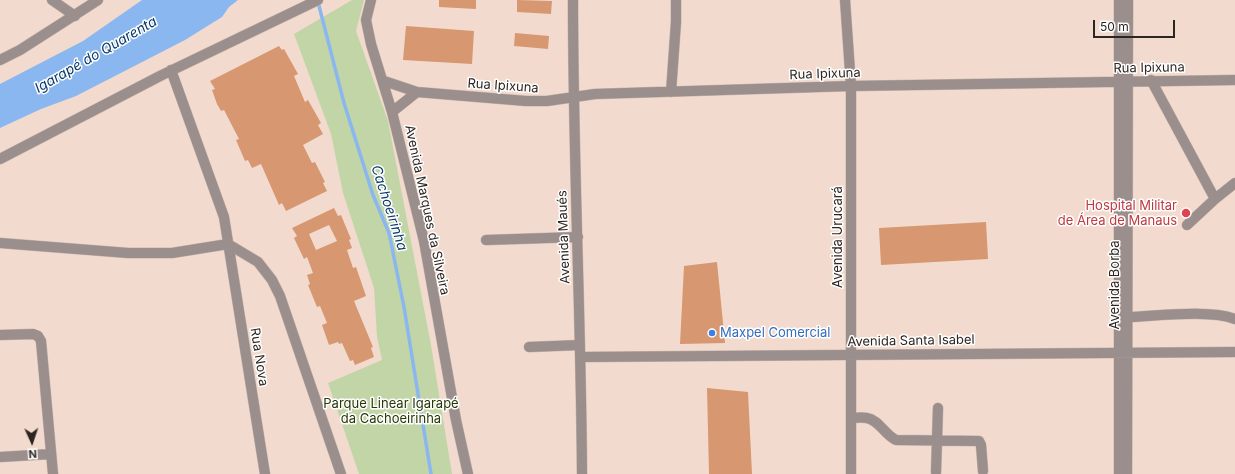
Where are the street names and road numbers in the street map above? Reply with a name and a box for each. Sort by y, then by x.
street label: Rua Ipixuna [1113,60,1185,76]
street label: Rua Ipixuna [789,65,861,83]
street label: Rua Ipixuna [467,76,539,96]
street label: Avenida Marques da Silveira [401,124,453,296]
street label: Avenida Urucará [830,186,846,288]
street label: Avenida Maués [555,190,573,284]
street label: Avenida Borba [1107,240,1123,330]
street label: Rua Nova [247,327,271,387]
street label: Avenida Santa Isabel [847,332,975,350]

